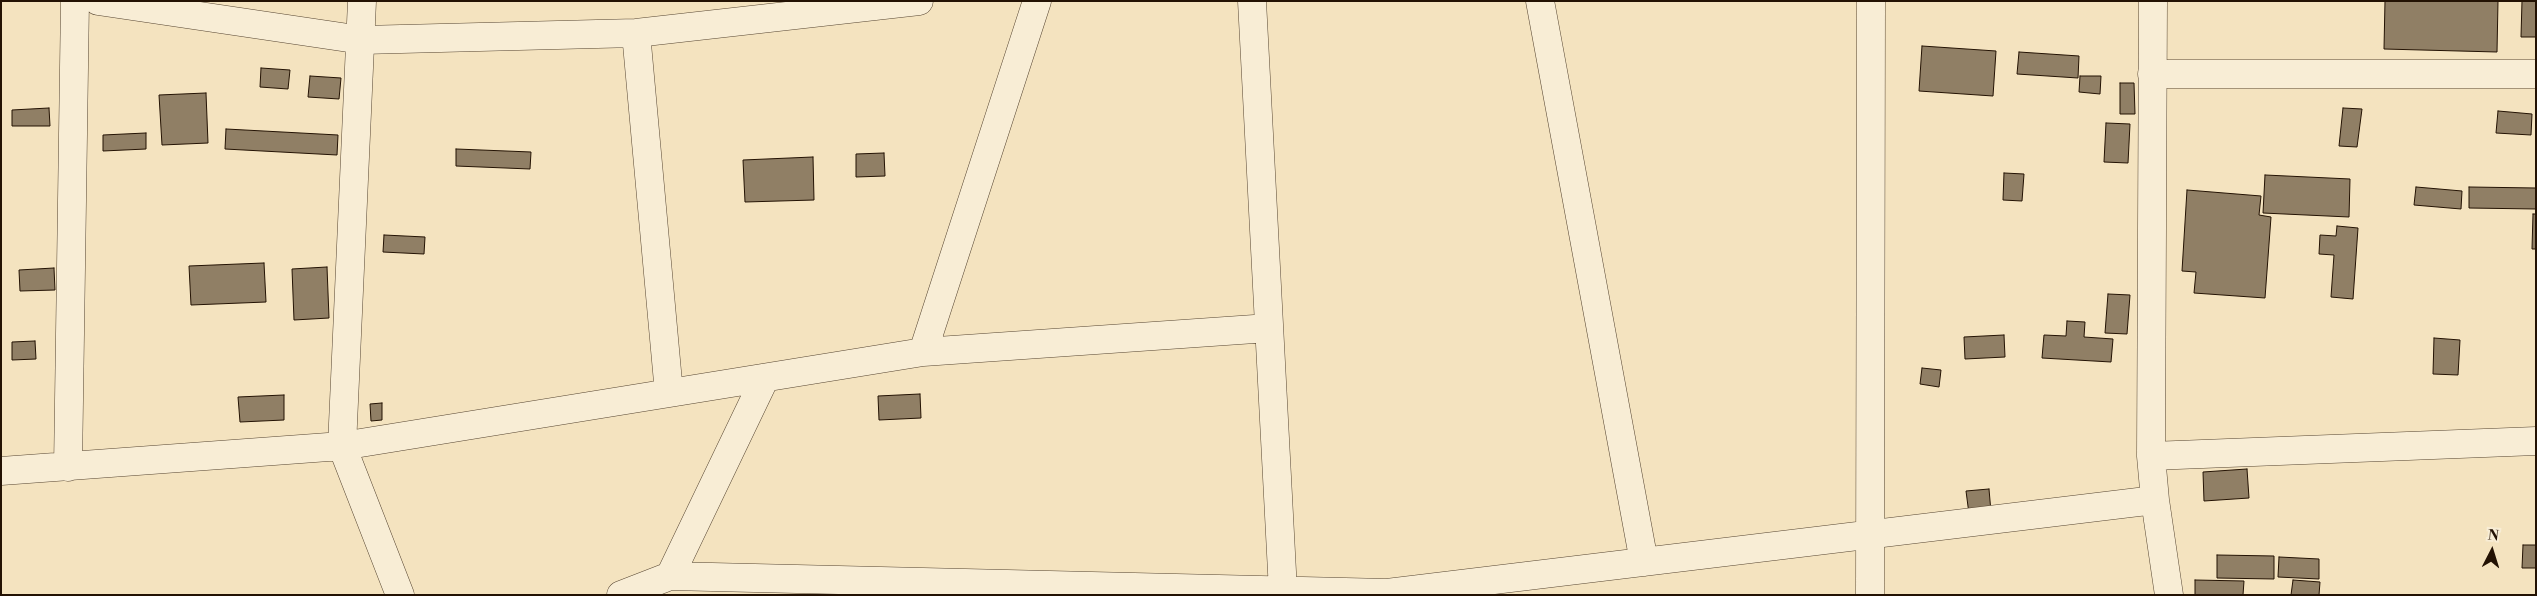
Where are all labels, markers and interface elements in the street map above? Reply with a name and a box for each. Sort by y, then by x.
north arrow [2467,526,2517,576]
text: N [2487,527,2500,546]

